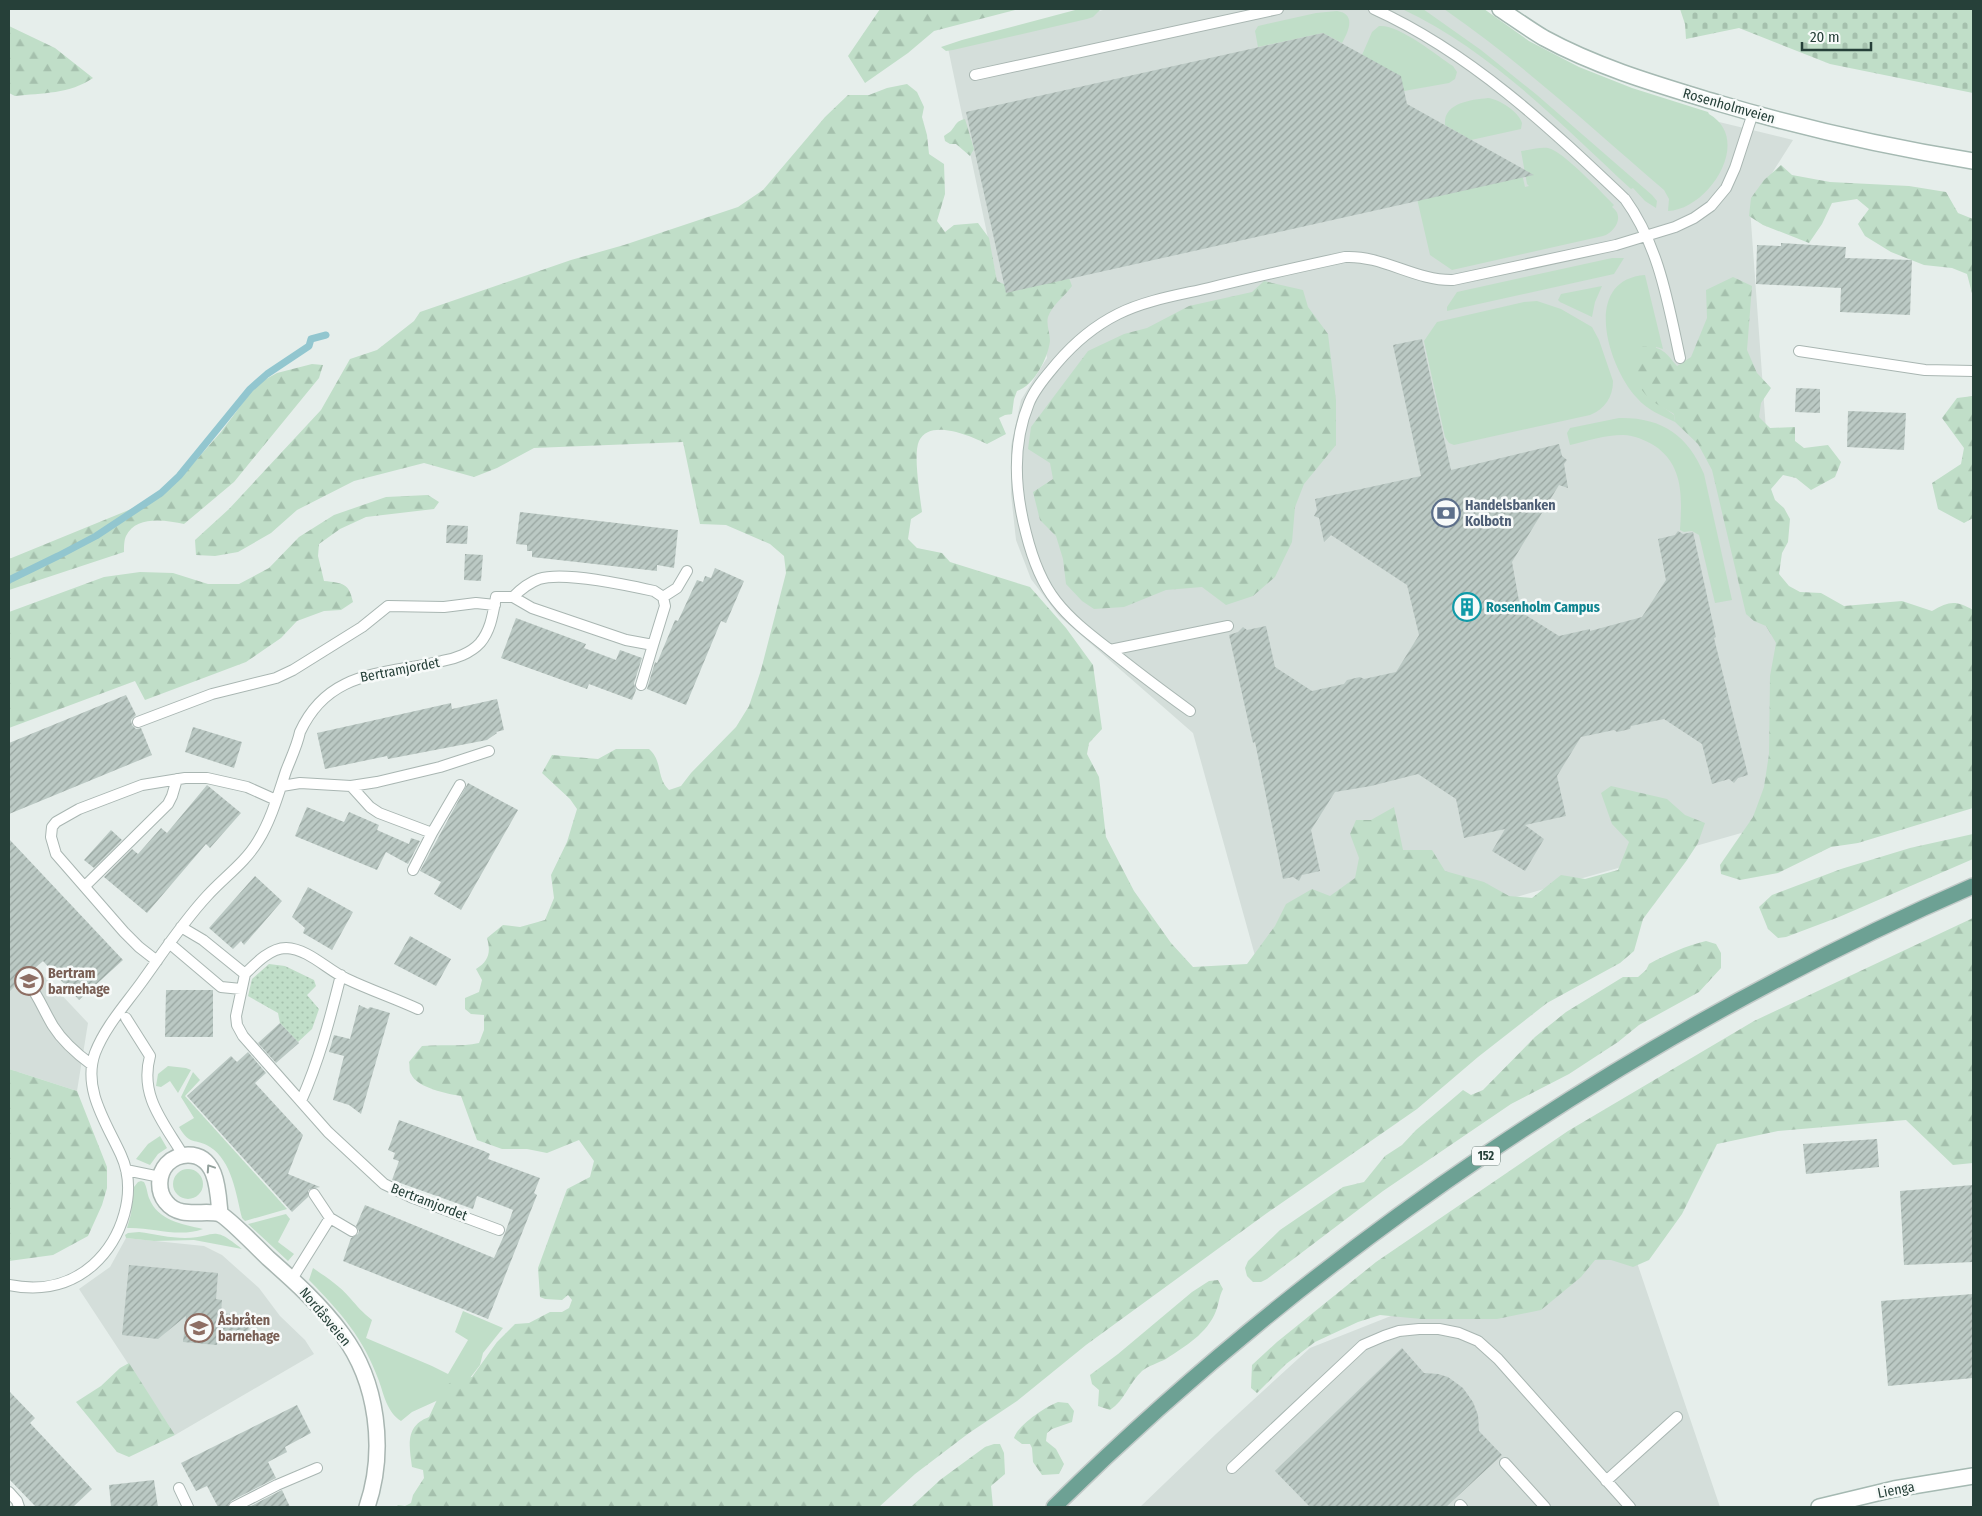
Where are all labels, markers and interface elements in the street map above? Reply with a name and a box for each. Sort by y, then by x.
scale bar [1802,20,1871,52]
text: 20 m [1810,28,1840,46]
street label: Rosenholmveien [1681,85,1777,127]
place label: Handelsbanken Kolbotn [1465,497,1556,530]
bank icon: Handelsbanken Kolbotn [1431,498,1461,528]
building icon: Rosenholm Campus [1452,592,1482,622]
place label: Rosenholm Campus [1486,599,1600,616]
street label: Bertramjordet [359,654,442,686]
place label: Bertram barnehage [48,965,110,998]
school or university icon: Bertram barnehage [14,966,44,996]
road number: 152 [1472,1146,1500,1166]
one-way arrow [206,1164,216,1173]
street label: Bertramjordet [388,1180,470,1225]
street label: Nordåsveien [296,1284,354,1350]
place label: Åsbråten barnehage [217,1311,280,1345]
school or university icon: Åsbråten barnehage [184,1313,214,1343]
street label: Lienga [1876,1478,1916,1502]

